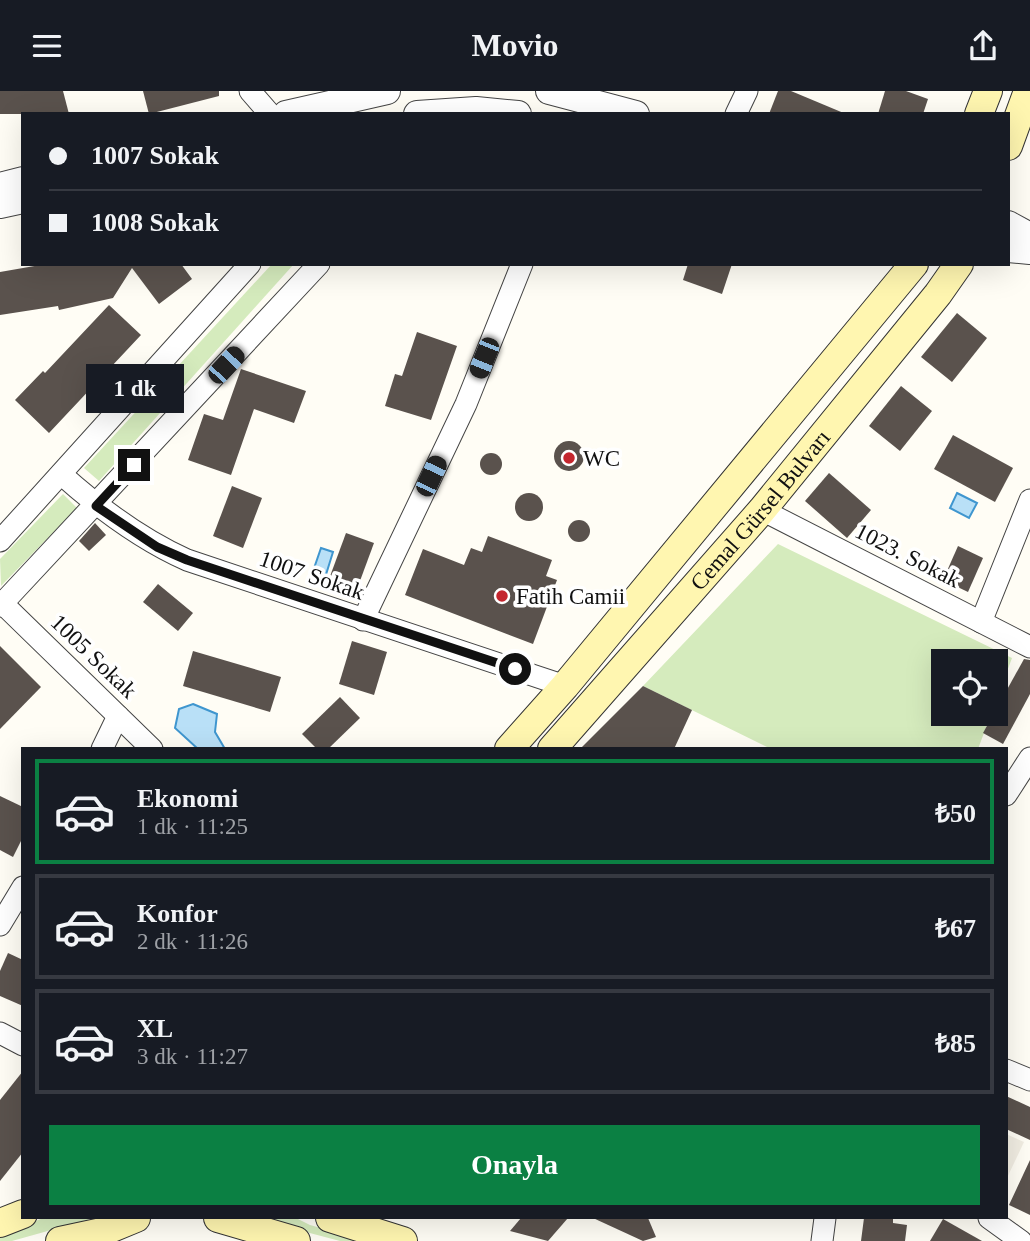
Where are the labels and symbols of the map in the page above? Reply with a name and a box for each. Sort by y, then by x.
car [467,335,502,381]
car [204,342,249,388]
callout: 1 dk [85,363,183,413]
street label: Cemal Gürsel Bulvarı [686,425,835,595]
place label: WC [583,446,620,471]
route end [118,449,150,481]
marker: WC [561,450,577,466]
car [413,453,450,499]
street label: 1023. Sokak [851,518,965,593]
street label: 1007 Sokak [256,546,368,605]
place label: Fatih Camii [516,584,625,609]
marker: Fatih Camii [494,588,510,604]
street label: 1005 Sokak [46,609,142,704]
route start [499,653,531,685]

